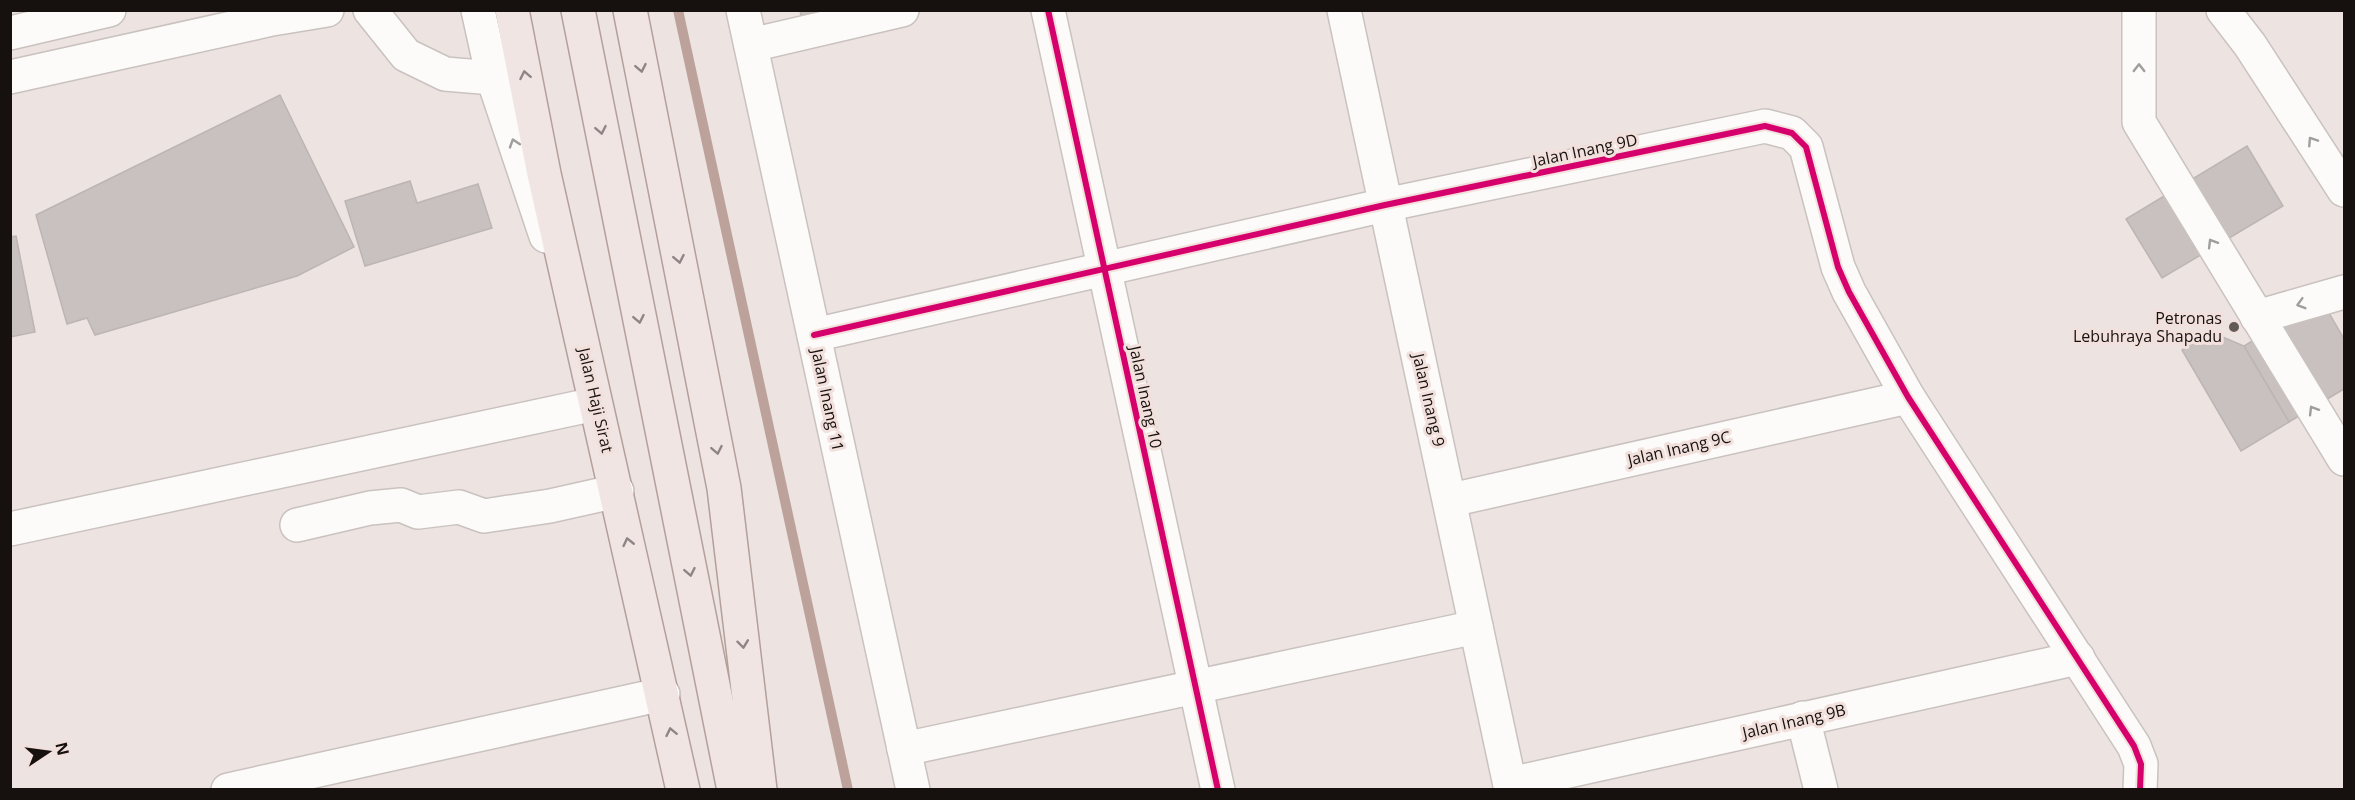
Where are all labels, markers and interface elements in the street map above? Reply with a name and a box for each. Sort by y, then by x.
one-way arrow [634,63,647,73]
one-way arrow [2133,64,2145,73]
one-way arrow [519,71,532,81]
one-way arrow [594,124,607,134]
street label: Jalan Inang 9D [1529,128,1639,172]
one-way arrow [2308,137,2320,147]
one-way arrow [509,138,522,149]
one-way arrow [2208,239,2220,249]
one-way arrow [672,254,685,264]
one-way arrow [2296,297,2307,309]
place label: Petronas Lebuhraya Shapadu [2073,307,2222,347]
one-way arrow [632,313,645,323]
marker: Petronas Lebuhraya Shapadu [2227,320,2241,334]
street label: Jalan Inang 10 [1124,342,1168,450]
street label: Jalan Haji Sirat [573,343,619,455]
street label: Jalan Inang 11 [806,345,850,453]
street label: Jalan Inang 9 [1407,349,1450,449]
one-way arrow [2309,406,2321,416]
street label: Jalan Inang 9C [1623,425,1733,471]
one-way arrow [710,445,723,455]
one-way arrow [623,537,636,547]
one-way arrow [683,566,696,576]
one-way arrow [736,639,748,648]
street label: Jalan Inang 9B [1738,698,1848,744]
north arrow [18,722,78,782]
one-way arrow [665,728,678,738]
text: N [50,740,75,757]

